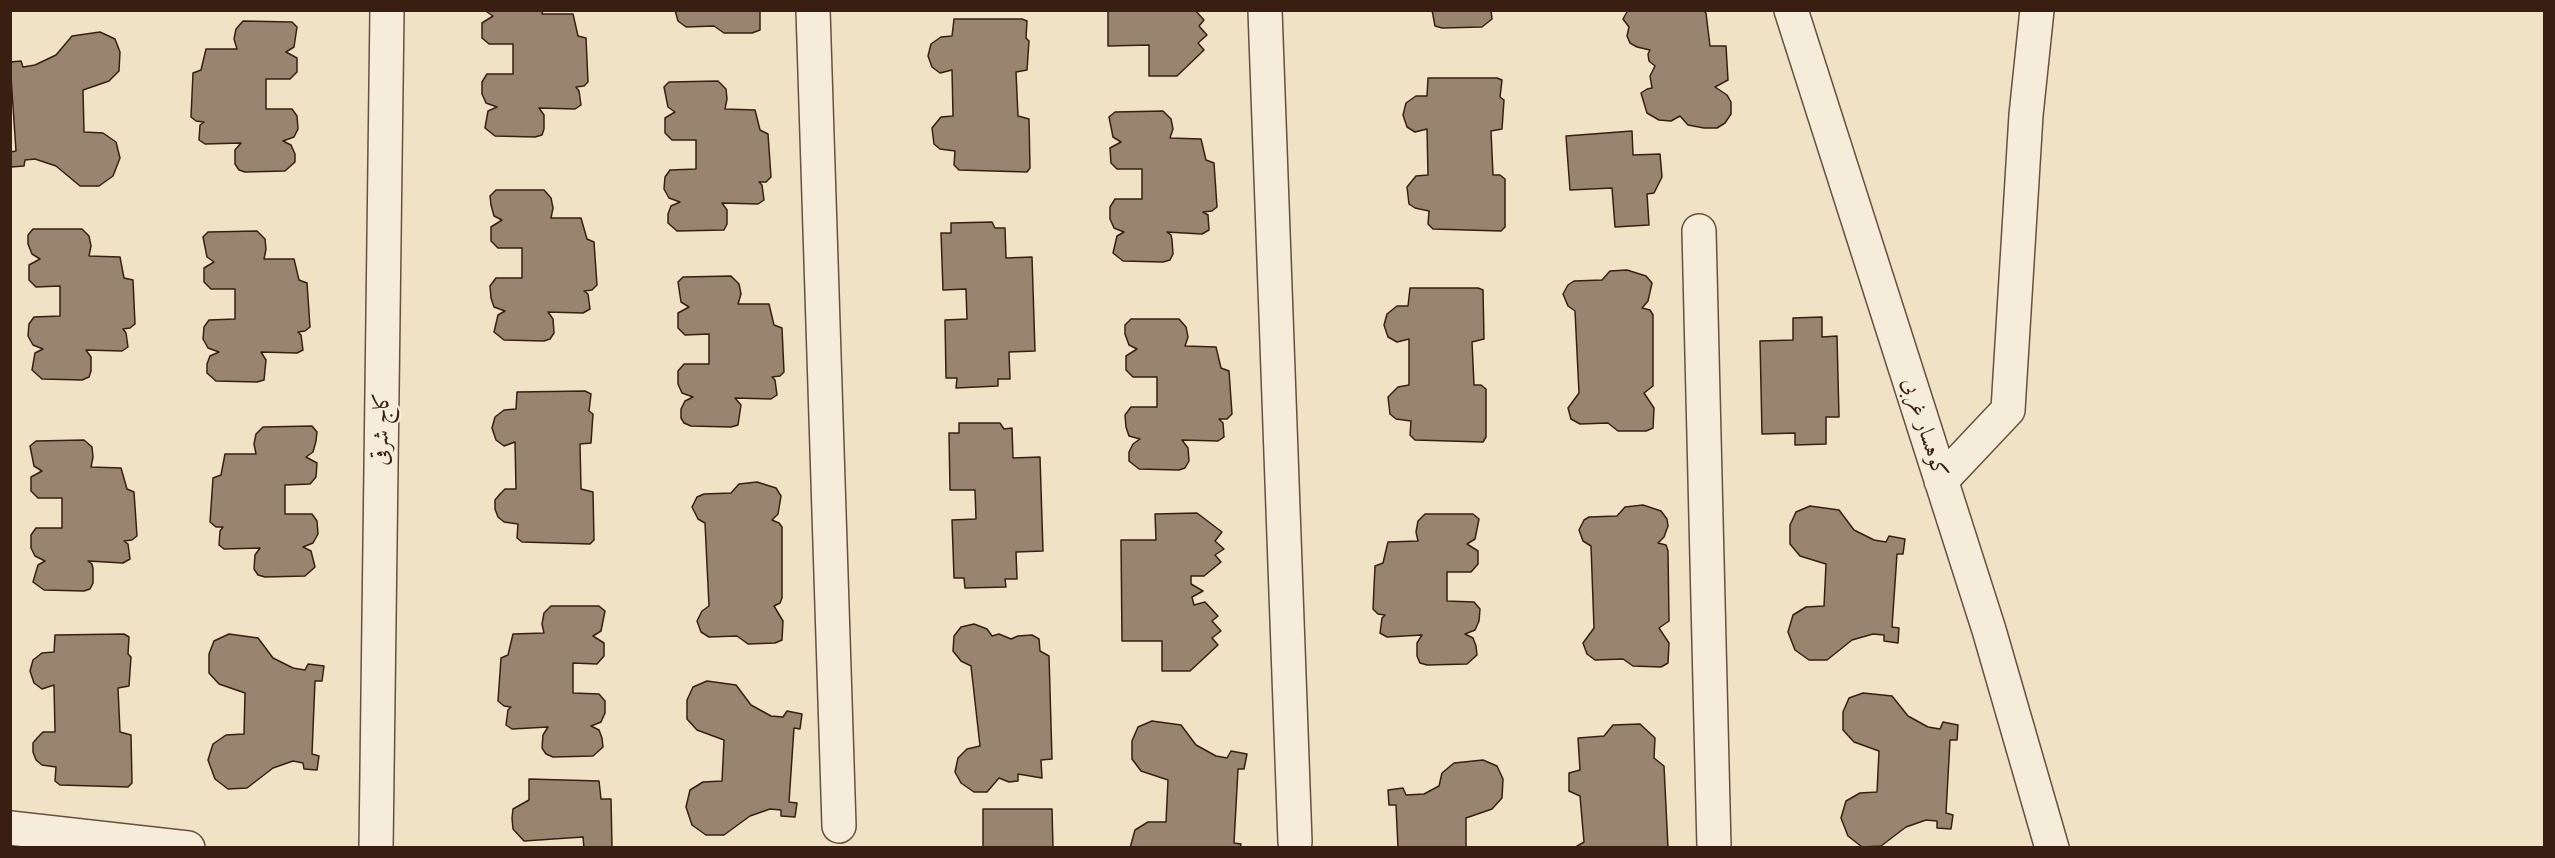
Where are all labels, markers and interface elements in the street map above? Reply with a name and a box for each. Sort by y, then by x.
street label: کوهسار غربی [1895,375,1953,481]
street label: کاج شرقی [368,392,396,466]

